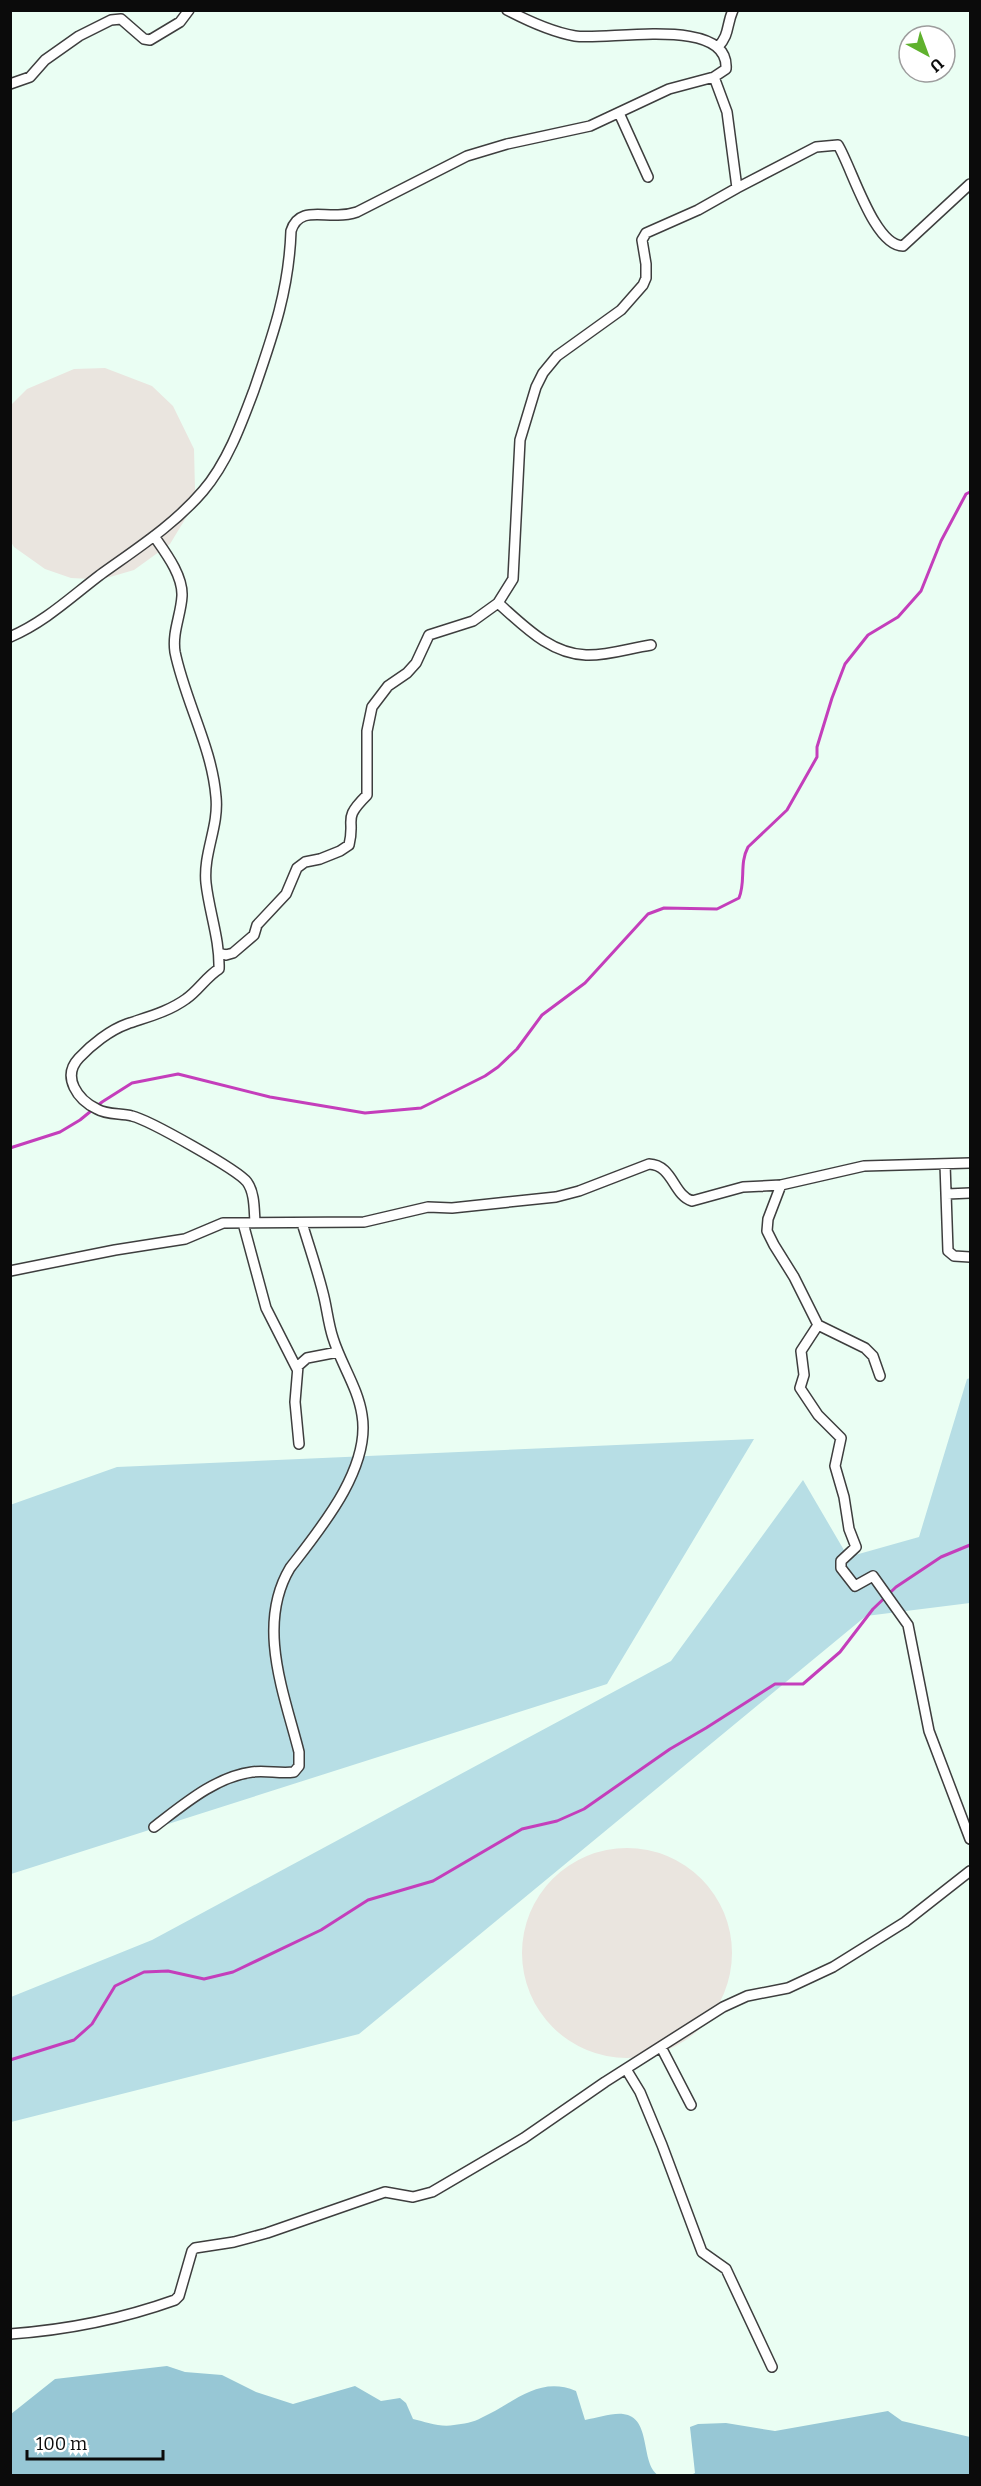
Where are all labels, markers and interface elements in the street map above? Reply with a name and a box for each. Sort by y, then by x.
north arrow [897,24,957,84]
text: U [926,54,947,76]
scale bar [27,2423,164,2461]
text: 100 m [36,2433,87,2455]

